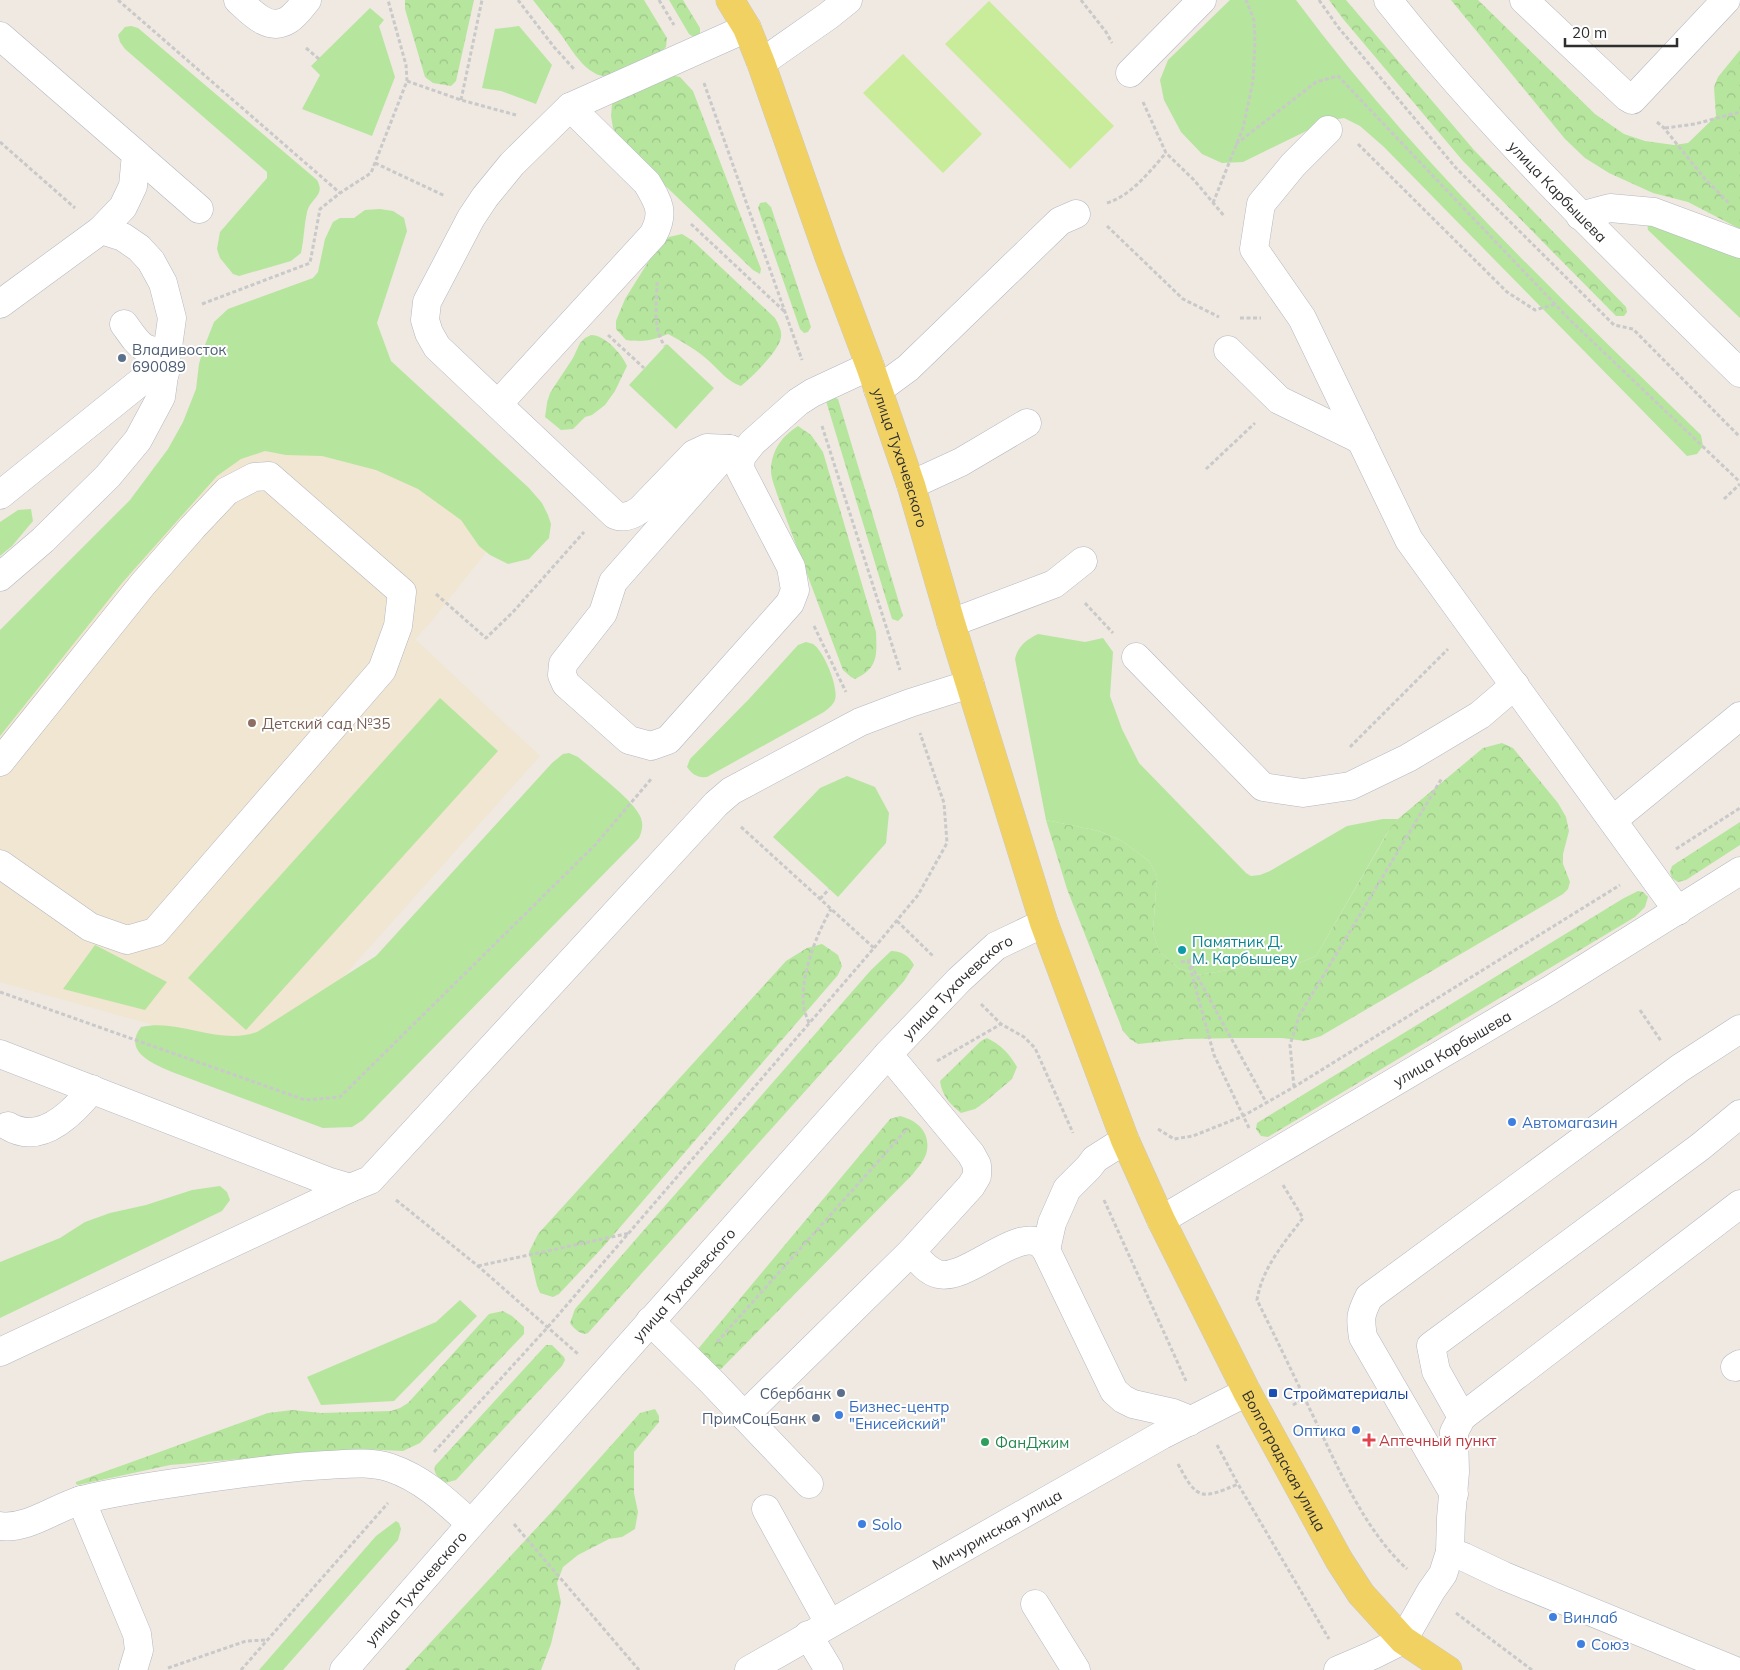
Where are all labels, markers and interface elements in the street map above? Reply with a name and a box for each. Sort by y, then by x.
scale bar [1565,15,1678,47]
text: 20 m [1572,23,1607,42]
street label: улица Карбышева [1505,136,1611,246]
place label: Владивосток 690089 [132,340,227,376]
marker: Владивосток 690089 [116,352,128,364]
street label: улица Тухачевского [869,385,932,530]
place label: Детский сад №35 [262,714,391,733]
marker: Детский сад №35 [246,717,258,729]
street label: улица Тухачевского [898,930,1016,1043]
place label: Памятник Д. М. Карбышеву [1192,932,1297,968]
marker: Памятник Д. М. Карбышеву [1176,944,1188,956]
street label: улица Карбышева [1390,1006,1514,1090]
place label: Автомагазин [1522,1113,1618,1132]
marker: Автомагазин [1506,1116,1518,1128]
street label: улица Тухачевского [628,1223,739,1345]
place label: Сбербанк [760,1384,832,1403]
place label: Стройматериалы [1283,1384,1408,1403]
marker: Сбербанк [835,1387,847,1399]
street label: Волгоградская улица [1238,1387,1331,1534]
marker: Стройматериалы [1267,1387,1279,1399]
place label: Бизнес-центр "Енисейский" [849,1397,949,1433]
place label: ПримСоцБанк [702,1409,807,1428]
marker: Бизнес-центр "Енисейский" [833,1409,845,1421]
marker: ПримСоцБанк [810,1412,822,1424]
place label: Оптика [1293,1421,1346,1440]
marker: Оптика [1350,1424,1362,1436]
place label: Аптечный пункт [1379,1431,1497,1450]
place label: ФанДжим [995,1433,1069,1452]
marker: Аптечный пункт [1363,1434,1375,1446]
marker: ФанДжим [979,1436,991,1448]
street label: Мичуринская улица [928,1485,1065,1573]
place label: Solo [872,1515,902,1534]
marker: Solo [856,1518,868,1530]
street label: улица Тухачевского [361,1527,471,1649]
place label: Винлаб [1563,1608,1618,1627]
marker: Винлаб [1547,1611,1559,1623]
place label: Союз [1591,1635,1629,1654]
marker: Союз [1575,1638,1587,1650]

